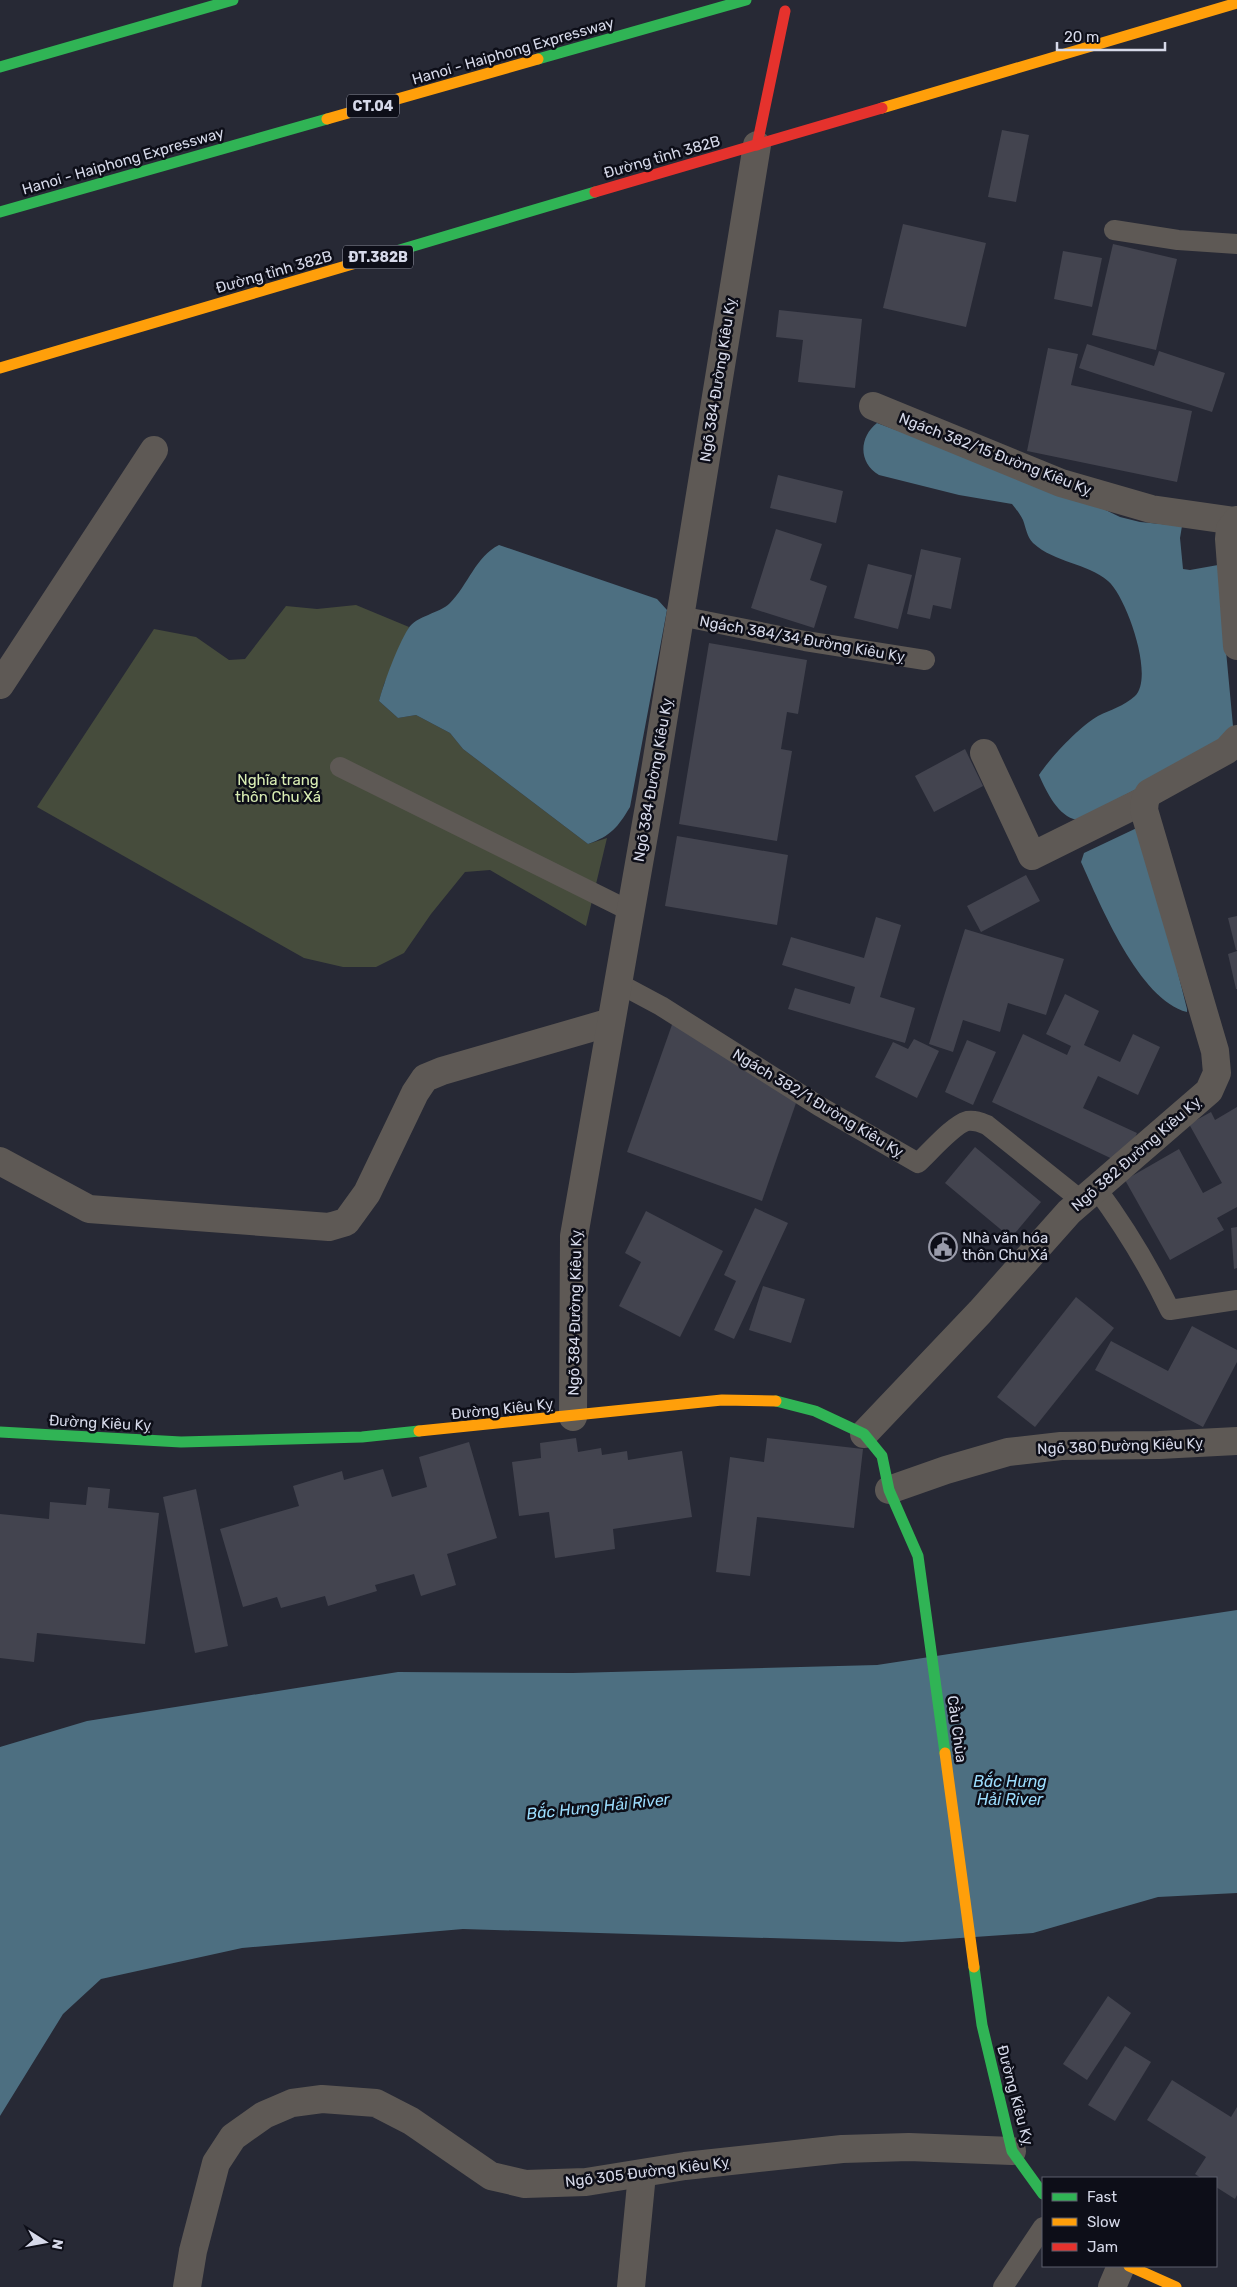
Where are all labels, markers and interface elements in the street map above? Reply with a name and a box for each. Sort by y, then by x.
street label: Hanoi - Haiphong Expressway [410,14,616,88]
scale bar [1057,20,1164,52]
text: 20 m [1064,28,1099,46]
road number: CT.04 [347,94,399,118]
street label: Hanoi - Haiphong Expressway [20,124,226,198]
street label: Đường tỉnh 382B [602,132,722,182]
road number: ĐT.382B [343,246,413,268]
street label: Đường tỉnh 382B [214,247,334,297]
street label: Ngõ 384 Đường Kiêu Kỵ [696,296,740,463]
street label: Ngách 382/15 Đường Kiêu Kỵ [896,409,1094,499]
street label: Ngách 384/34 Đường Kiêu Kỵ [698,612,907,666]
street label: Ngõ 384 Đường Kiêu Kỵ [630,696,676,863]
park label: Nghĩa trang thôn Chu Xá [235,771,321,806]
street label: Ngách 382/1 Đường Kiêu Kỵ [729,1045,907,1161]
street label: Ngõ 382 Đường Kiêu Kỵ [1068,1093,1205,1215]
place label: Nhà văn hóa thôn Chu Xá [962,1229,1048,1264]
street label: Ngõ 384 Đường Kiêu Kỵ [565,1230,585,1396]
public building icon: Nhà văn hóa thôn Chu Xá [928,1232,958,1262]
street label: Đường Kiêu Kỵ [450,1395,554,1423]
street label: Đường Kiêu Kỵ [48,1411,152,1435]
street label: Ngõ 380 Đường Kiêu Kỵ [1037,1434,1204,1458]
street label: Cầu Chùa [943,1694,971,1764]
water label: Bắc Hưng Hải River [973,1771,1047,1809]
water label: Bắc Hưng Hải River [525,1788,671,1823]
street label: Đường Kiêu Kỵ [993,2043,1037,2147]
street label: Ngõ 305 Đường Kiêu Kỵ [564,2153,731,2191]
legend [1042,2177,1217,2267]
text: Fast [1087,2188,1117,2206]
text: Slow [1087,2213,1120,2231]
north arrow [20,2217,70,2267]
text: N [48,2238,67,2251]
text: Jam [1087,2238,1118,2256]

